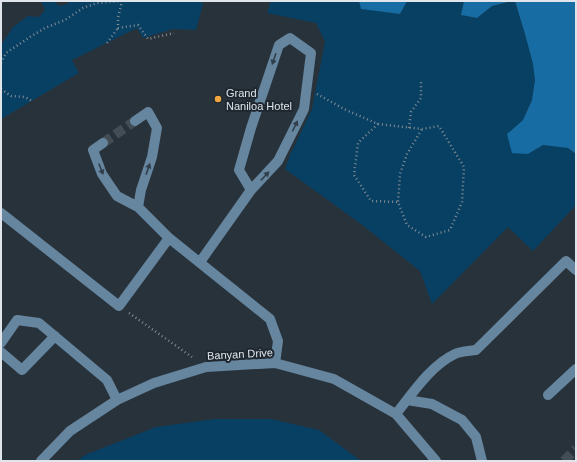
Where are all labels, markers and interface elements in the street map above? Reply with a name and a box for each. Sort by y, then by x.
one-way arrow [271,53,277,65]
place label: Grand Naniloa Hotel [226,87,292,112]
marker: Grand Naniloa Hotel [213,94,223,104]
one-way arrow [292,121,298,132]
one-way arrow [98,163,104,175]
one-way arrow [145,163,151,175]
one-way arrow [260,171,269,181]
street label: Banyan Drive [207,346,273,362]

